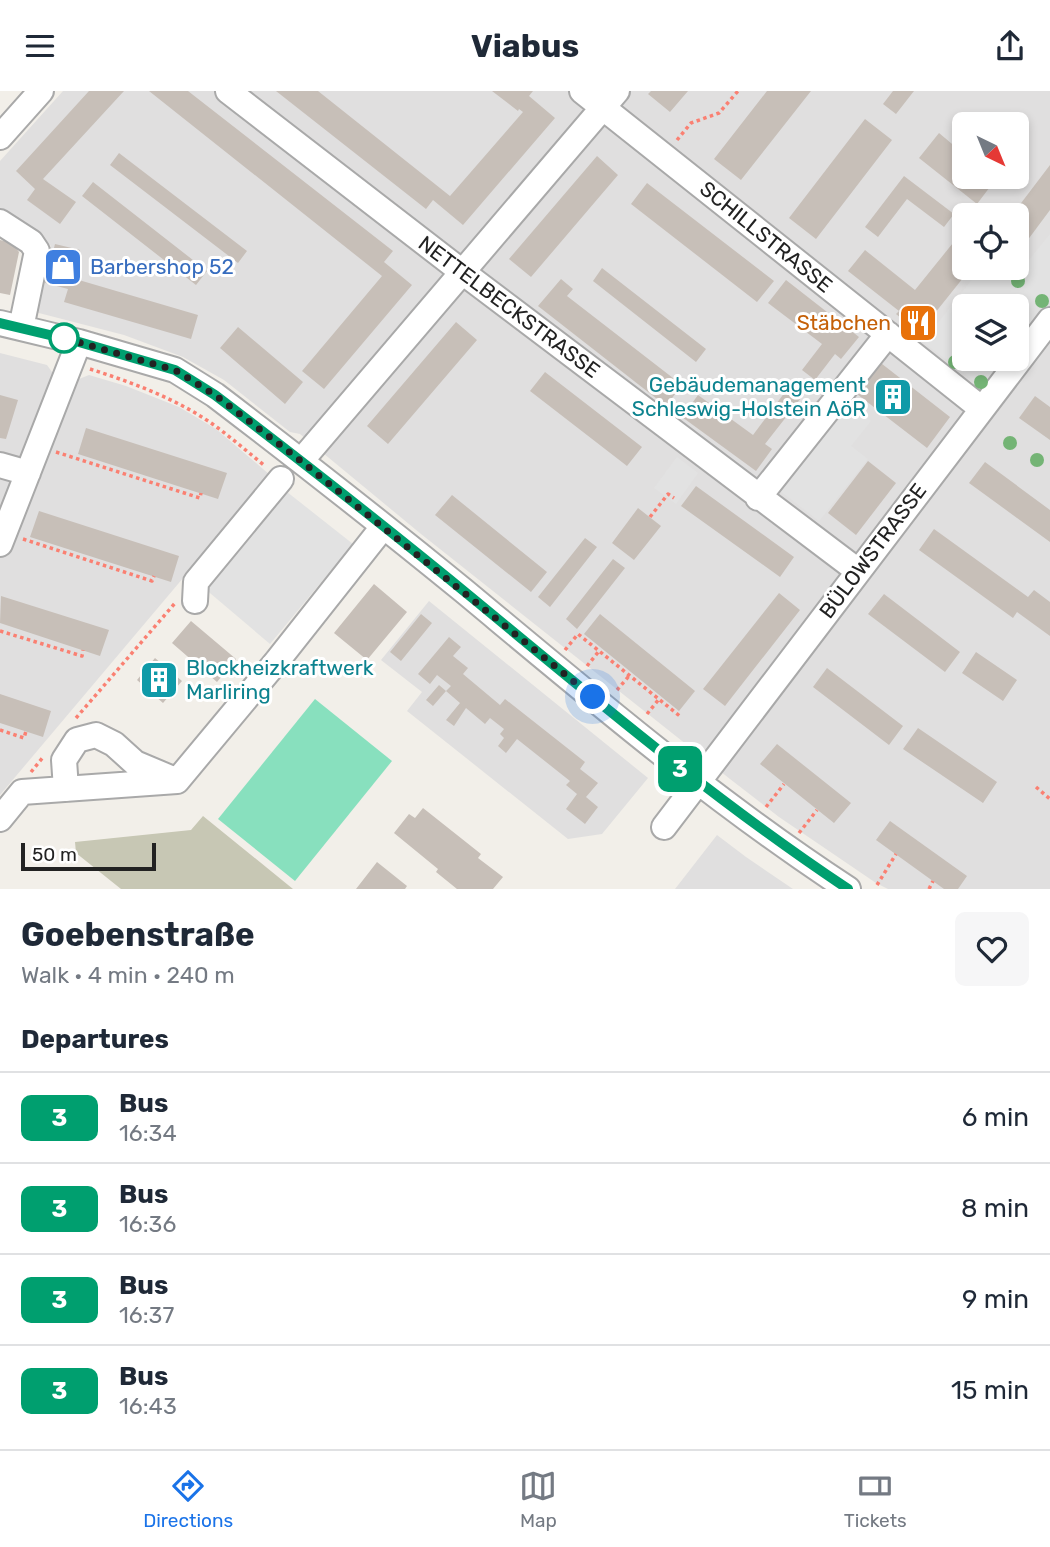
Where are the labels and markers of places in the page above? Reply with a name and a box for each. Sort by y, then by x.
shop icon: Barbershop 52 [42,246,84,288]
place label: Barbershop 52 [90,254,234,279]
restaurant icon: Stäbchen [897,302,939,344]
place label: Stäbchen [797,310,891,335]
unlabelled marker [49,323,79,353]
place label: Gebäudemanagement Schleswig-Holstein AöR [632,372,866,421]
building icon: Gebäudemanagement Schleswig-Holstein AöR [872,376,914,418]
place label: Blockheizkraftwerk Marliring [186,655,374,704]
building icon: Blockheizkraftwerk Marliring [138,659,180,701]

